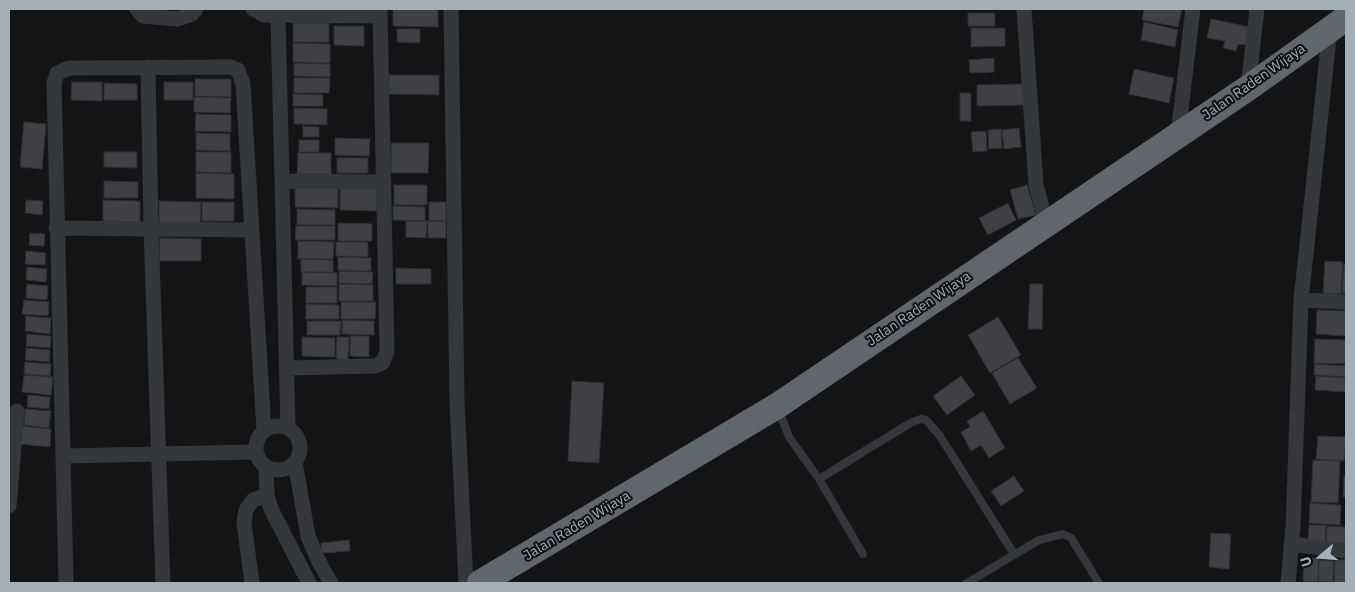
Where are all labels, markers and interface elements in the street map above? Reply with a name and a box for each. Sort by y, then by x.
street label: Jalan Raden Wijaya [1199,40,1309,124]
street label: Jalan Raden Wijaya [864,268,974,350]
street label: Jalan Raden Wijaya [521,487,633,565]
north arrow [1295,532,1345,582]
text: U [1296,554,1316,569]

